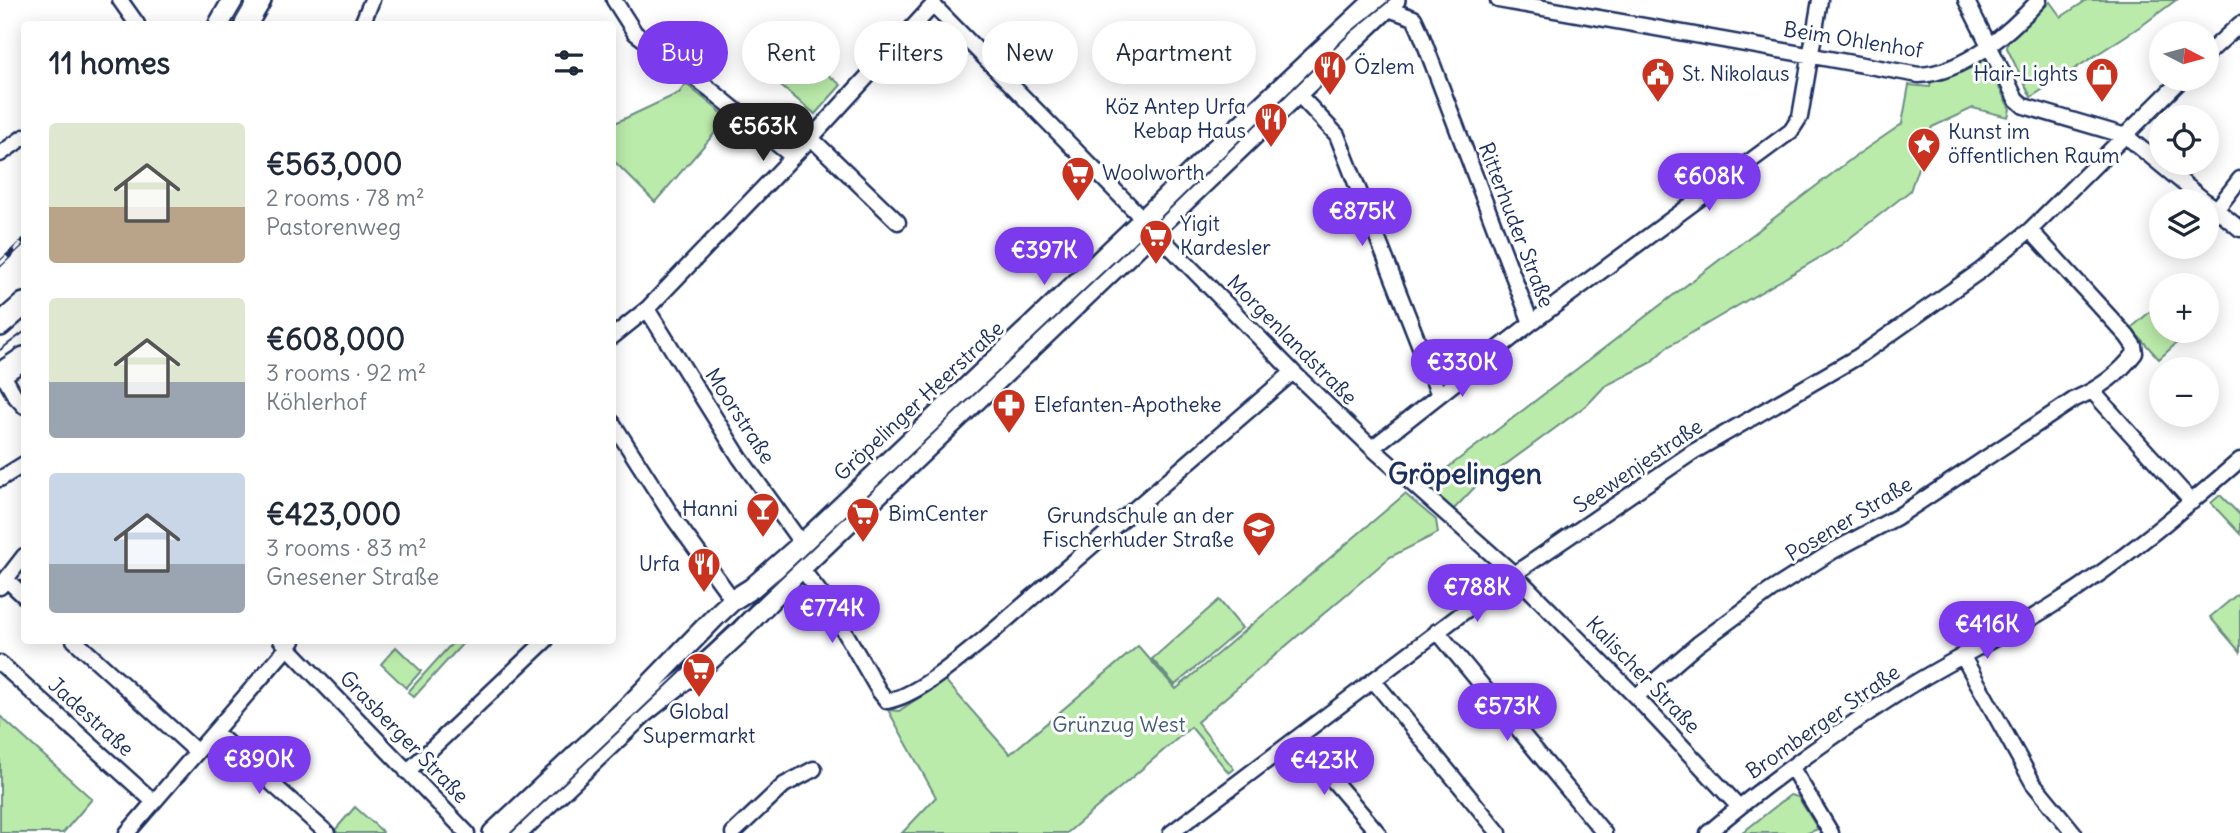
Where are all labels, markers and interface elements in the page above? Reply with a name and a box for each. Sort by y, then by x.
street label: Beim Ohlenhof [1782,15,1926,64]
chip: Buy [637,21,728,84]
chip: Rent [742,21,840,84]
chip: Filters [854,21,968,84]
chip: New [982,21,1078,84]
chip: Apartment [1092,21,1256,84]
north arrow [2149,21,2219,91]
map controls [2149,21,2219,427]
text: 11 homes [49,44,170,82]
icon: filters [550,44,588,82]
restaurant icon: Özlem [1311,48,1349,97]
place label: Özlem [1354,53,1415,80]
public building icon: St. Nikolaus [1639,55,1677,104]
shop icon: Hair-Lights [2083,55,2121,104]
place label: St. Nikolaus [1682,60,1790,87]
place label: Hair-Lights [1974,60,2078,87]
place label: Köz Antep Urfa Kebap Haus [1105,93,1246,144]
restaurant icon: Köz Antep Urfa Kebap Haus [1252,100,1290,149]
pin: €563K [714,104,812,163]
button: locate [2149,105,2219,175]
text: €563K [729,111,797,140]
place label: Kunst im öffentlichen Raum [1948,118,2120,169]
place icon: Kunst im öffentlichen Raum [1905,125,1943,174]
street label: Ritterhuder Straße [1473,138,1560,311]
text: €563,000 [266,145,402,183]
icon: home [105,151,189,235]
supermarket icon: Woolworth [1059,154,1097,203]
pin: €608K [1660,154,1758,213]
place label: Woolworth [1102,159,1205,186]
text: €608K [1674,161,1744,190]
text: 2 rooms · 78 m² [266,183,425,212]
pin: €875K [1313,188,1411,248]
button: layers [2149,189,2219,259]
text: €875K [1329,196,1395,225]
place label: Yigit Kardesler [1180,210,1271,261]
text: Pastorenweg [266,212,401,241]
supermarket icon: Yigit Kardesler [1137,217,1175,266]
pin: €397K [995,228,1093,287]
text: €397K [1011,235,1077,264]
street label: Morgenlandstraße [1222,269,1363,410]
button: + [2149,273,2219,343]
street label: Gröpelinger Heerstraße [828,315,1009,486]
text: €608,000 [266,320,405,358]
icon: home [105,326,189,410]
pin: €330K [1413,340,1511,399]
text: €330K [1427,347,1497,376]
button: − [2149,357,2219,427]
text: 3 rooms · 92 m² [266,358,426,387]
street label: Moorstraße [699,363,781,469]
pharmacy icon: Elefanten-Apotheke [990,386,1028,435]
text: Köhlerhof [266,387,367,416]
place label: Elefanten-Apotheke [1034,391,1222,418]
street label: Seewenjestraße [1568,412,1707,519]
district label: Gröpelingen [1388,456,1542,492]
street label: Posener Straße [1780,470,1917,567]
bar icon: Hanni [744,490,782,539]
text: €423,000 [266,495,401,533]
place label: Hanni [682,495,738,522]
supermarket icon: BimCenter [844,495,882,544]
place label: BimCenter [888,500,988,527]
icon: home [105,501,189,585]
place label: Grundschule an der Fischerhuder Straße [1042,502,1234,553]
school or university icon: Grundschule an der Fischerhuder Straße [1240,509,1278,558]
text: 3 rooms · 83 m² [266,533,427,562]
restaurant icon: Urfa [685,545,723,594]
place label: Urfa [639,550,680,577]
text: Gnesener Straße [266,562,439,591]
pin: €788K [1428,564,1526,624]
text: €788K [1444,572,1510,601]
pin: €774K [783,586,881,645]
text: €774K [800,593,864,622]
pin: €416K [1938,602,2036,661]
text: €416K [1955,609,2019,638]
street label: Kalischer Straße [1581,610,1706,739]
supermarket icon: Global Supermarkt [680,650,718,699]
street label: Bromberger Straße [1741,658,1905,785]
street label: Grasberger Straße [334,665,475,809]
street label: Jadestraße [43,671,140,762]
pin: €573K [1458,684,1556,743]
text: €573K [1474,691,1540,720]
place label: Global Supermarkt [643,698,755,749]
park label: Grünzug West [1052,711,1186,738]
pin: €890K [210,736,308,796]
pin: €423K [1275,738,1373,797]
text: €890K [224,744,294,773]
text: €423K [1290,745,1358,774]

